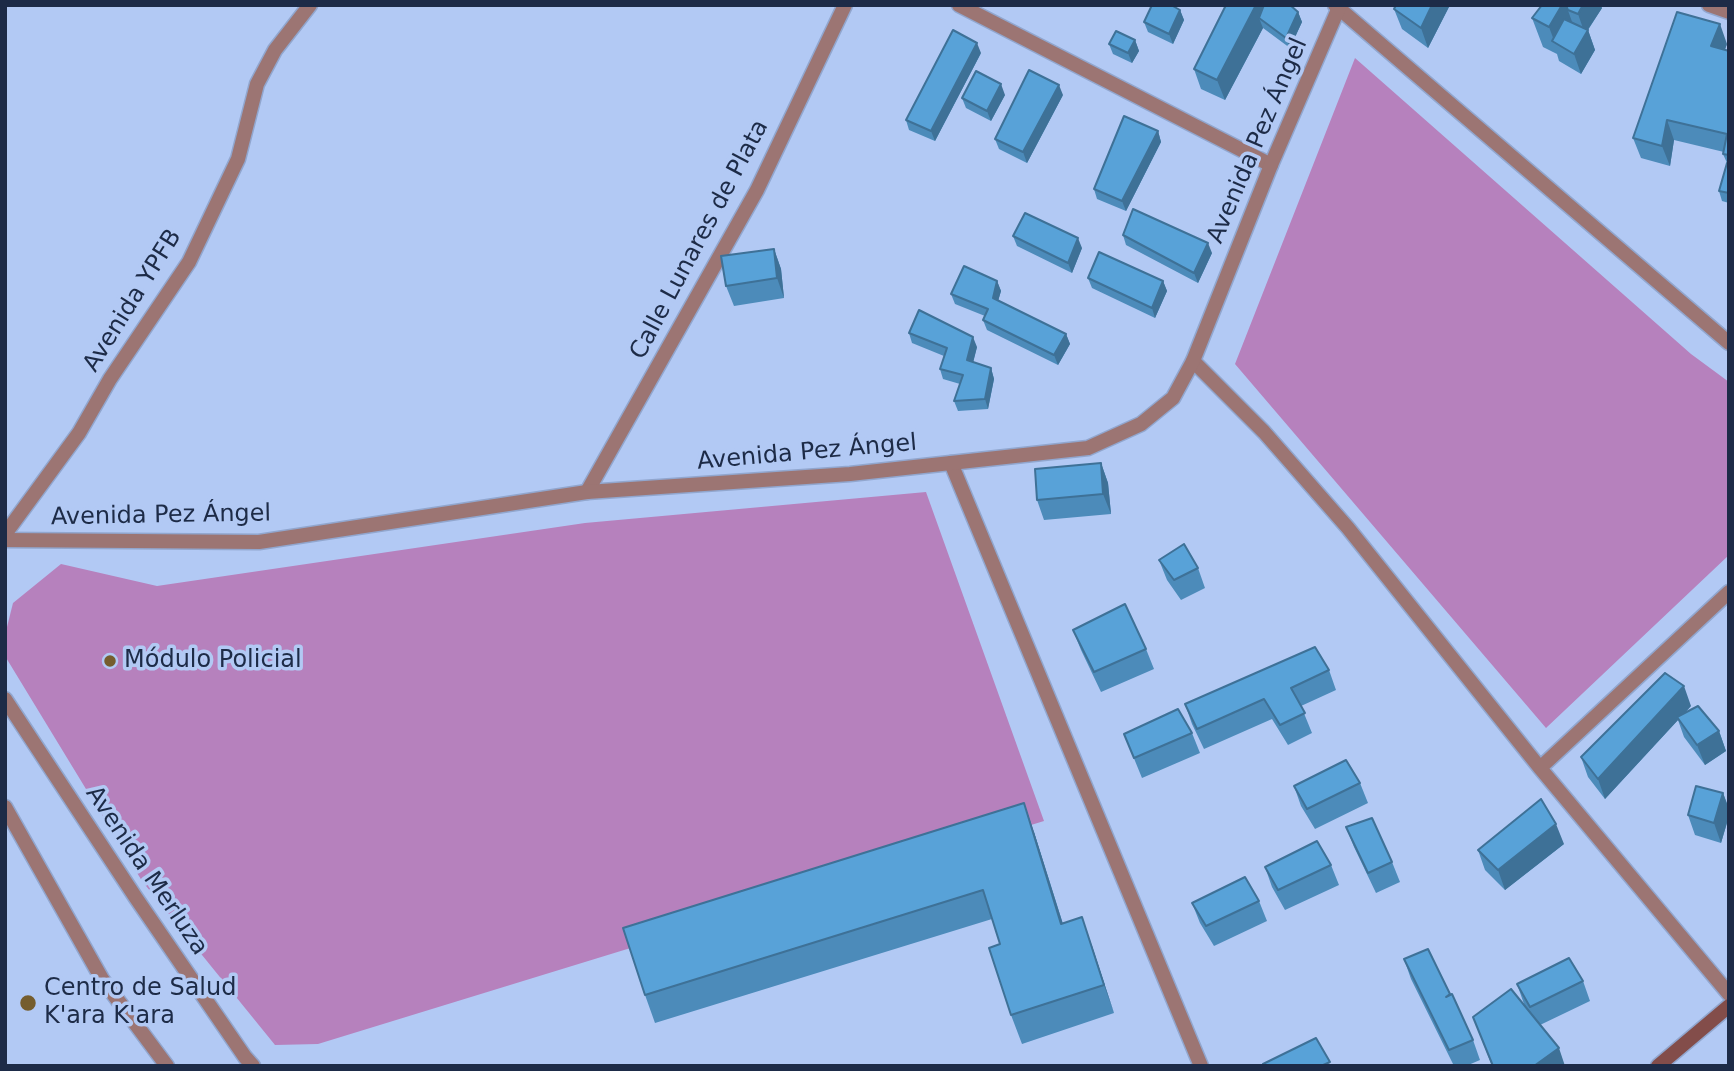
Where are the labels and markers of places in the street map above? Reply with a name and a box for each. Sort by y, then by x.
place label: Módulo Policial [124,647,302,675]
marker: Módulo Policial [102,653,118,669]
place label: Centro de Salud K'ara K'ara [44,975,236,1031]
marker: Centro de Salud K'ara K'ara [18,993,38,1013]

